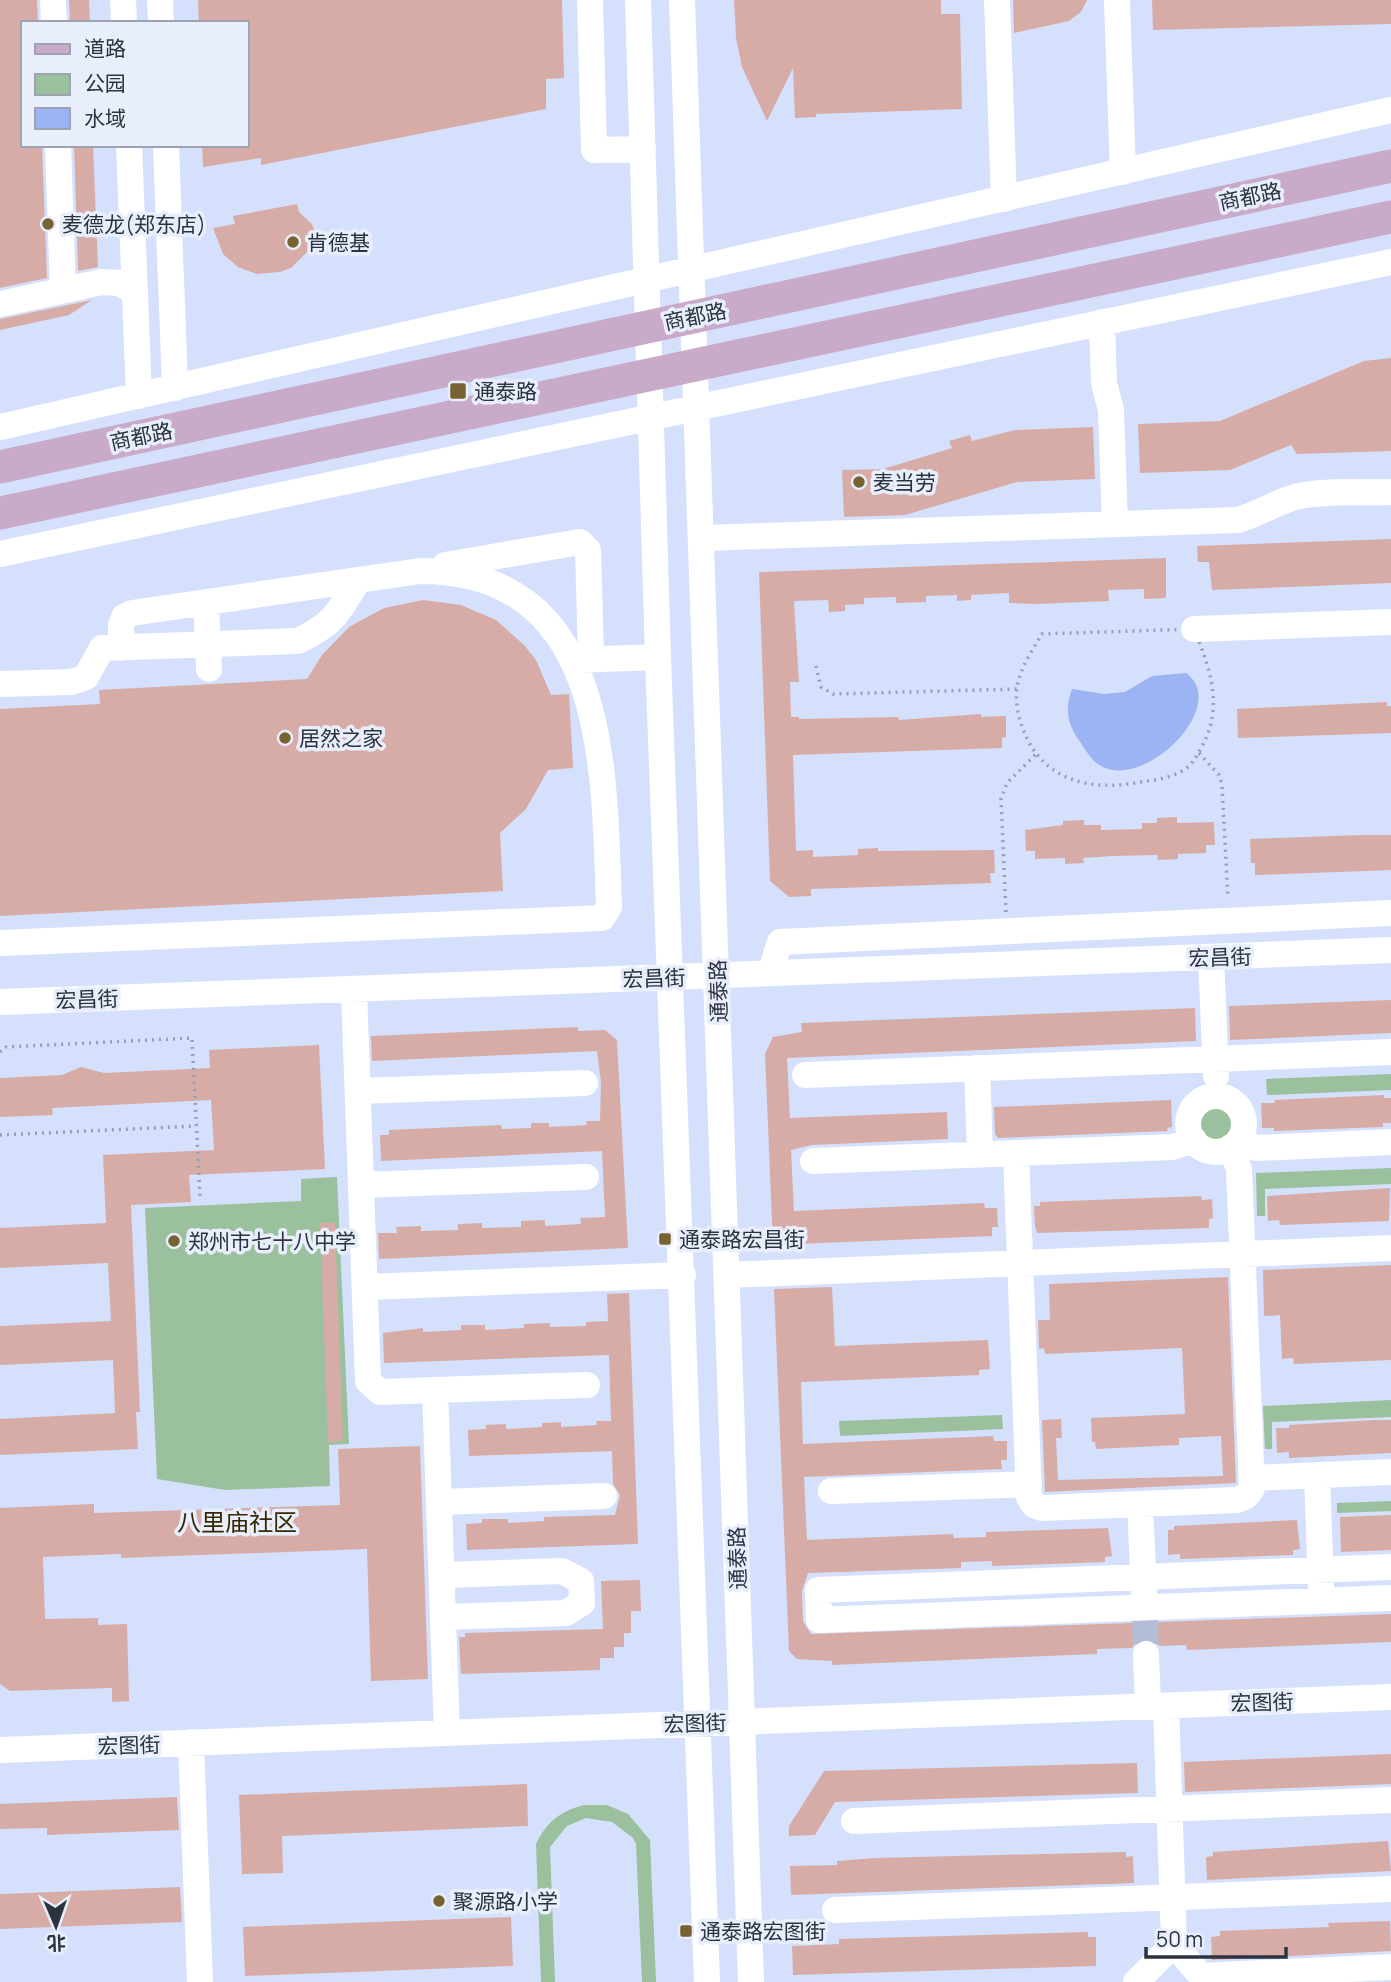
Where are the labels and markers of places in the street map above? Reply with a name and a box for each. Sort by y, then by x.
place label: 麦德龙(郑东店) [62,210,206,238]
marker: 麦德龙(郑东店) [40,216,56,232]
place label: 肯德基 [307,228,370,256]
marker: 肯德基 [285,234,301,250]
place label: 通泰路 [474,377,537,405]
marker: 通泰路 [448,381,468,401]
place label: 麦当劳 [873,468,936,496]
marker: 麦当劳 [851,474,867,490]
place label: 居然之家 [299,724,383,752]
marker: 居然之家 [277,730,293,746]
place label: 通泰路宏昌街 [679,1225,805,1253]
place label: 郑州市七十八中学 [188,1227,356,1255]
marker: 通泰路宏昌街 [657,1231,673,1247]
marker: 郑州市七十八中学 [166,1233,182,1249]
place label: 聚源路小学 [453,1887,558,1915]
marker: 聚源路小学 [431,1893,447,1909]
place label: 通泰路宏图街 [700,1917,826,1945]
marker: 通泰路宏图街 [678,1923,694,1939]

